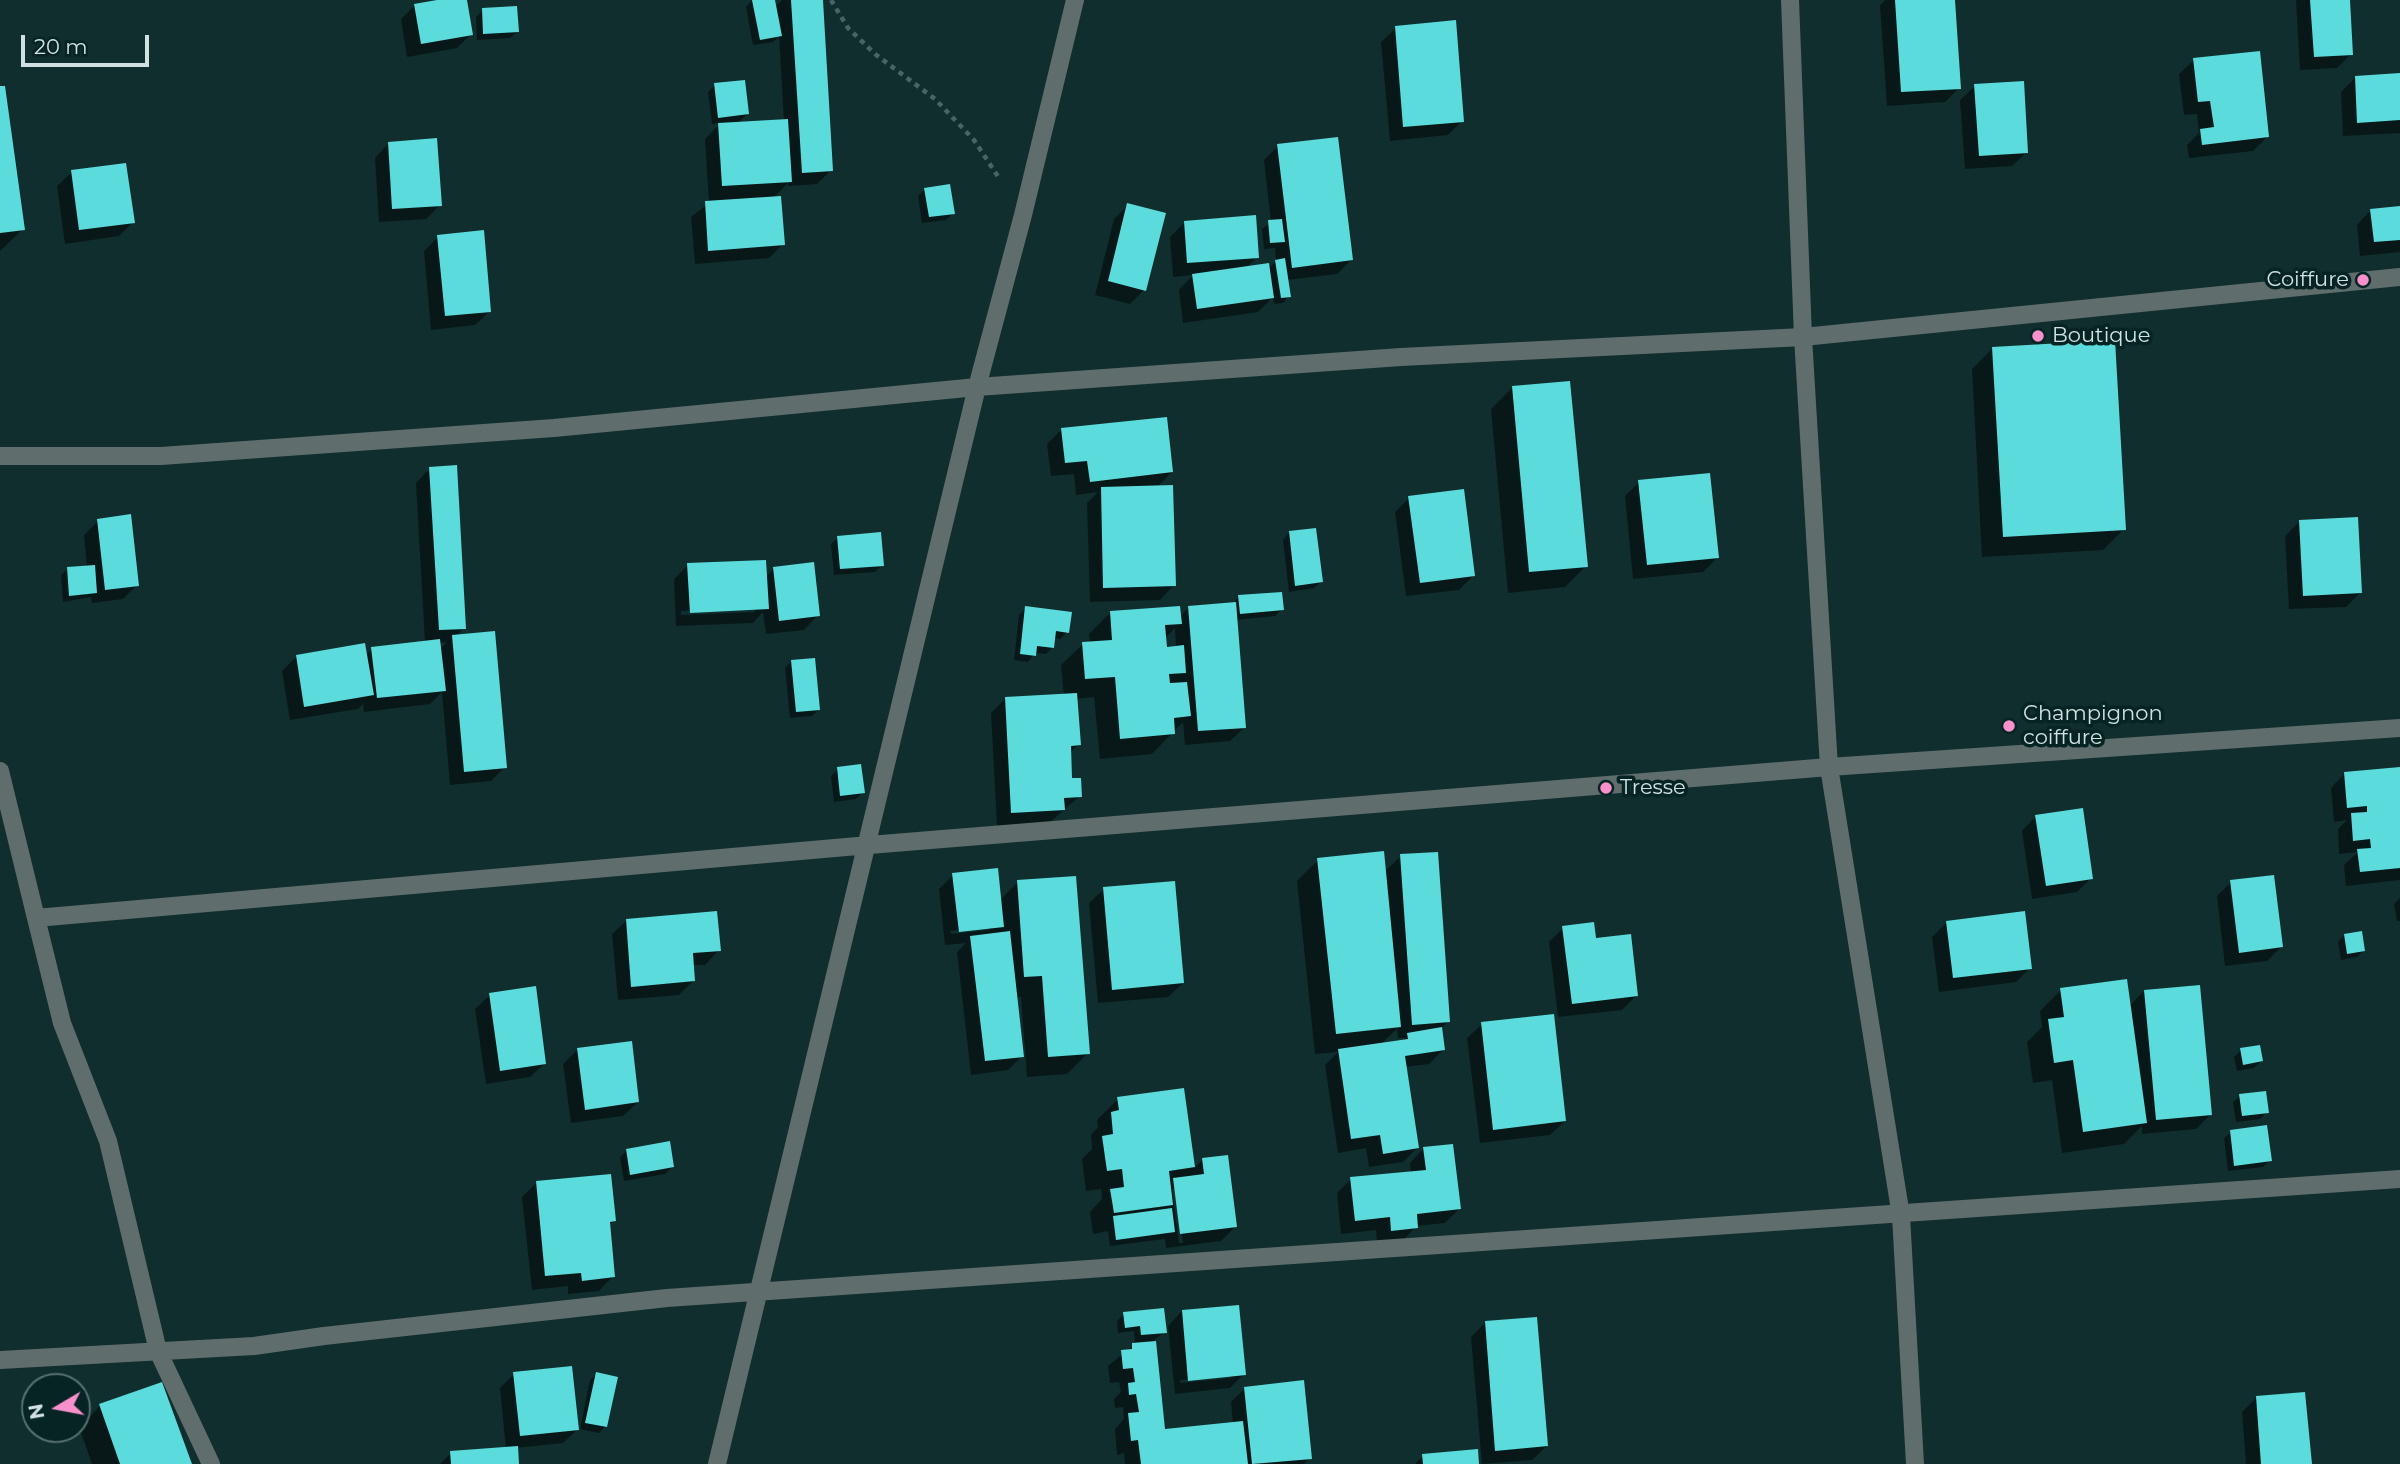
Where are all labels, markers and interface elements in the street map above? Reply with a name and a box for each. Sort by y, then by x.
scale bar [24,21,152,65]
text: 20 m [34,34,88,59]
place label: Coiffure [2267,267,2349,293]
marker: Coiffure [2355,272,2371,288]
place label: Boutique [2052,323,2150,349]
marker: Boutique [2030,328,2046,344]
place label: Champignon coiffure [2023,701,2163,751]
marker: Champignon coiffure [2001,718,2017,734]
place label: Tresse [1620,775,1686,801]
marker: Tresse [1598,780,1614,796]
north arrow [21,1373,91,1443]
text: N [24,1402,49,1421]

